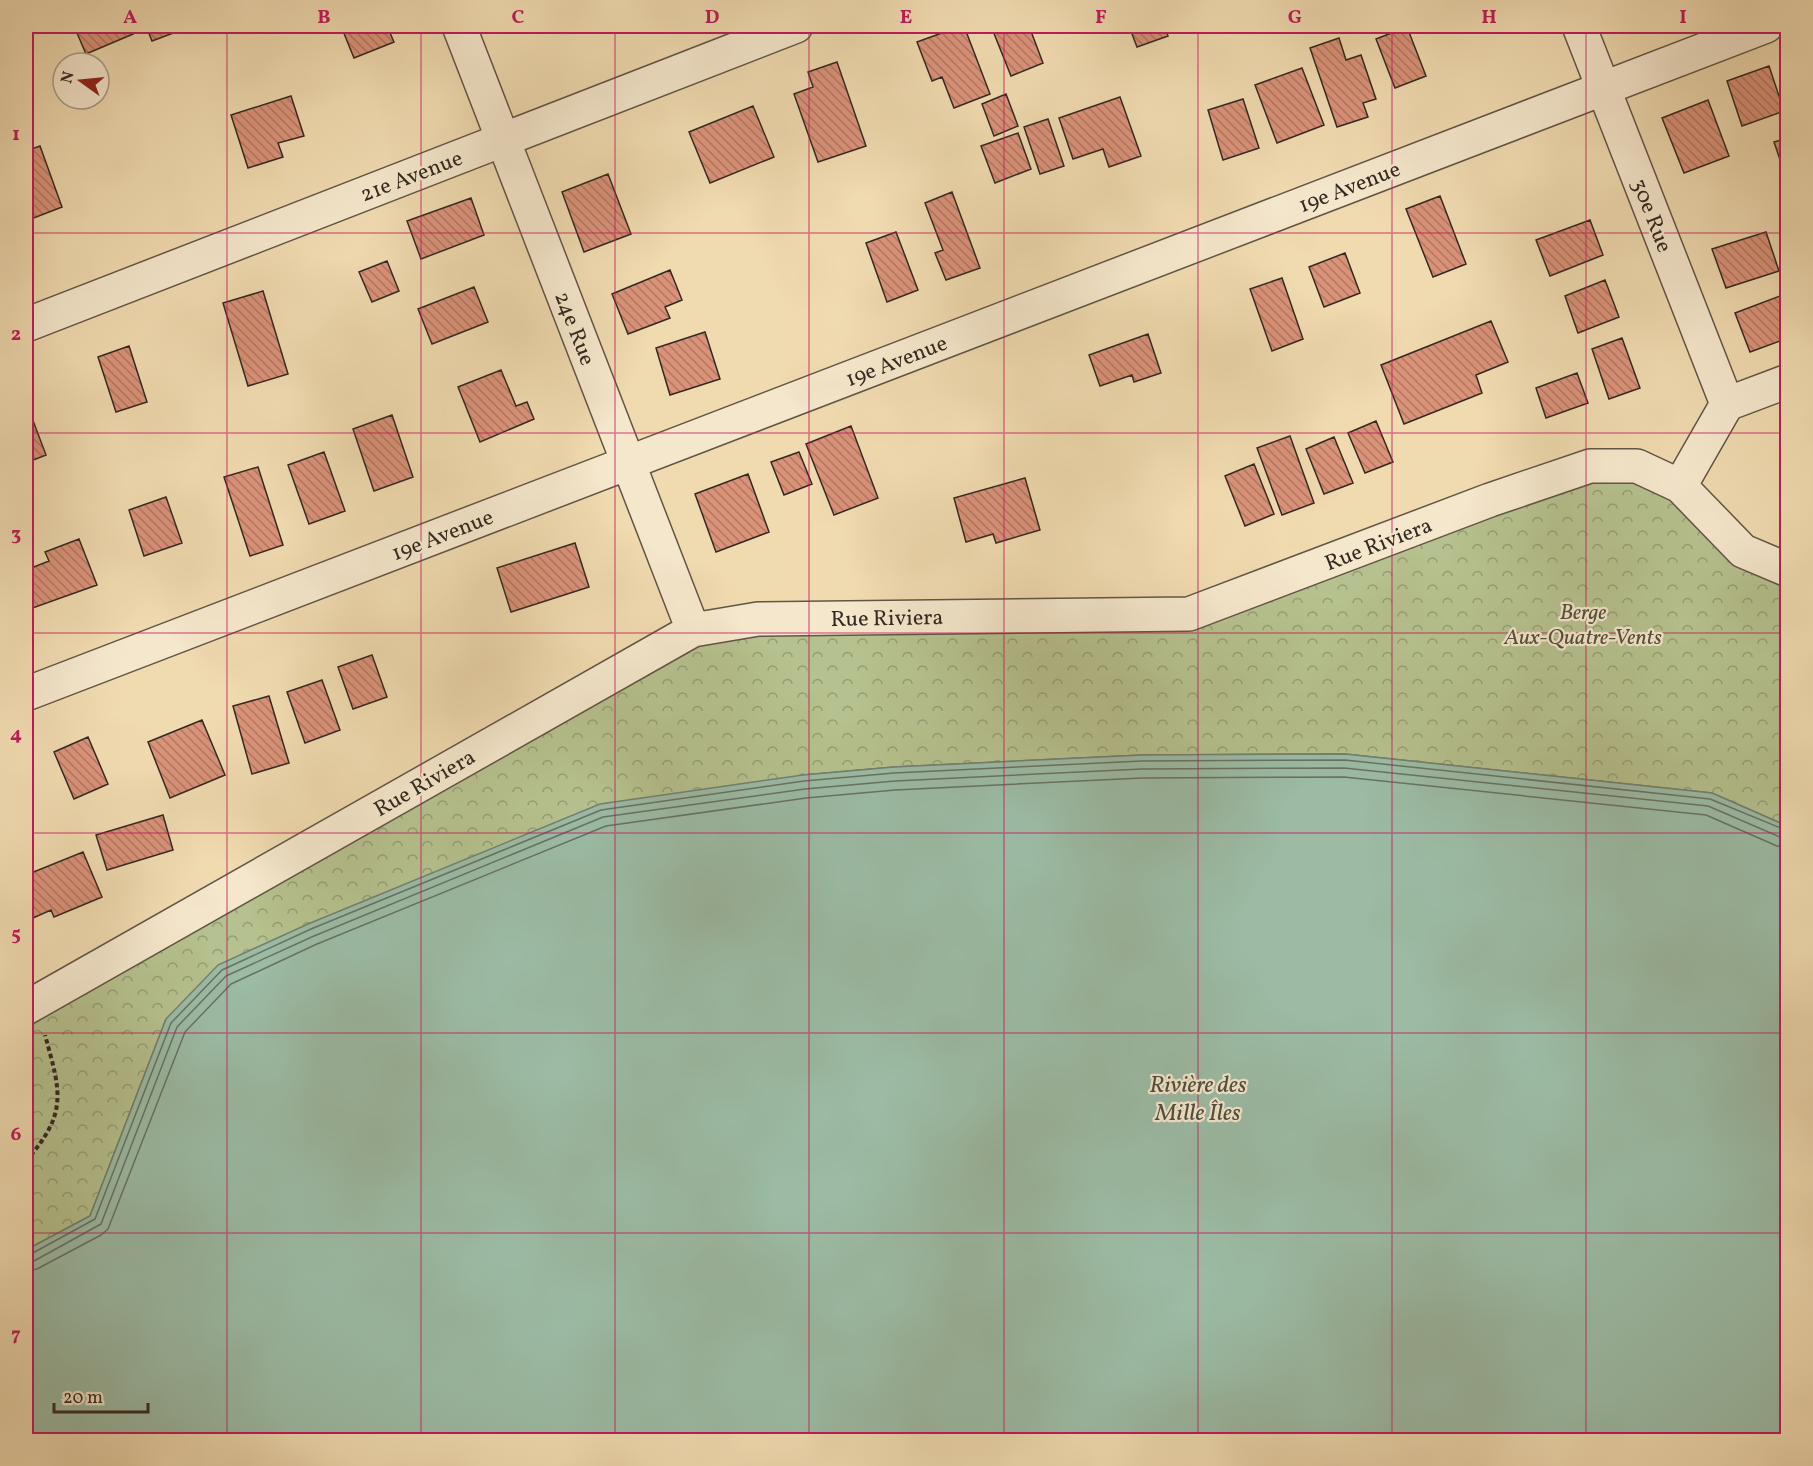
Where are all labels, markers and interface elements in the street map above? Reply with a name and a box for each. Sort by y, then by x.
text: A [123,4,137,32]
text: B [317,4,331,32]
text: C [512,4,525,32]
text: D [705,4,719,32]
text: E [900,4,912,32]
text: F [1095,4,1107,32]
text: G [1288,4,1302,32]
text: H [1481,4,1497,32]
text: I [1679,4,1687,32]
north arrow [51,51,111,111]
text: N [56,69,81,86]
text: 1 [12,121,20,149]
street label: 21e Avenue [356,144,467,211]
street label: 19e Avenue [1295,155,1405,222]
street label: 30e Rue [1622,175,1679,257]
street label: 24e Rue [545,287,602,370]
text: 2 [11,321,21,349]
street label: 19e Avenue [842,329,952,396]
street label: 19e Avenue [388,503,498,570]
street label: Rue Riviera [1321,511,1437,580]
text: 3 [11,521,21,549]
park label: Berge Aux-Quatre-Vents [1503,598,1662,654]
street label: Rue Riviera [830,603,944,636]
text: 4 [10,721,22,749]
street label: Rue Riviera [369,743,482,826]
text: 5 [11,921,21,949]
water label: Rivière des Mille Îles [1149,1069,1247,1131]
text: 6 [11,1121,22,1149]
text: 7 [11,1321,21,1349]
scale bar [54,1376,148,1414]
text: 20 m [63,1386,103,1411]

